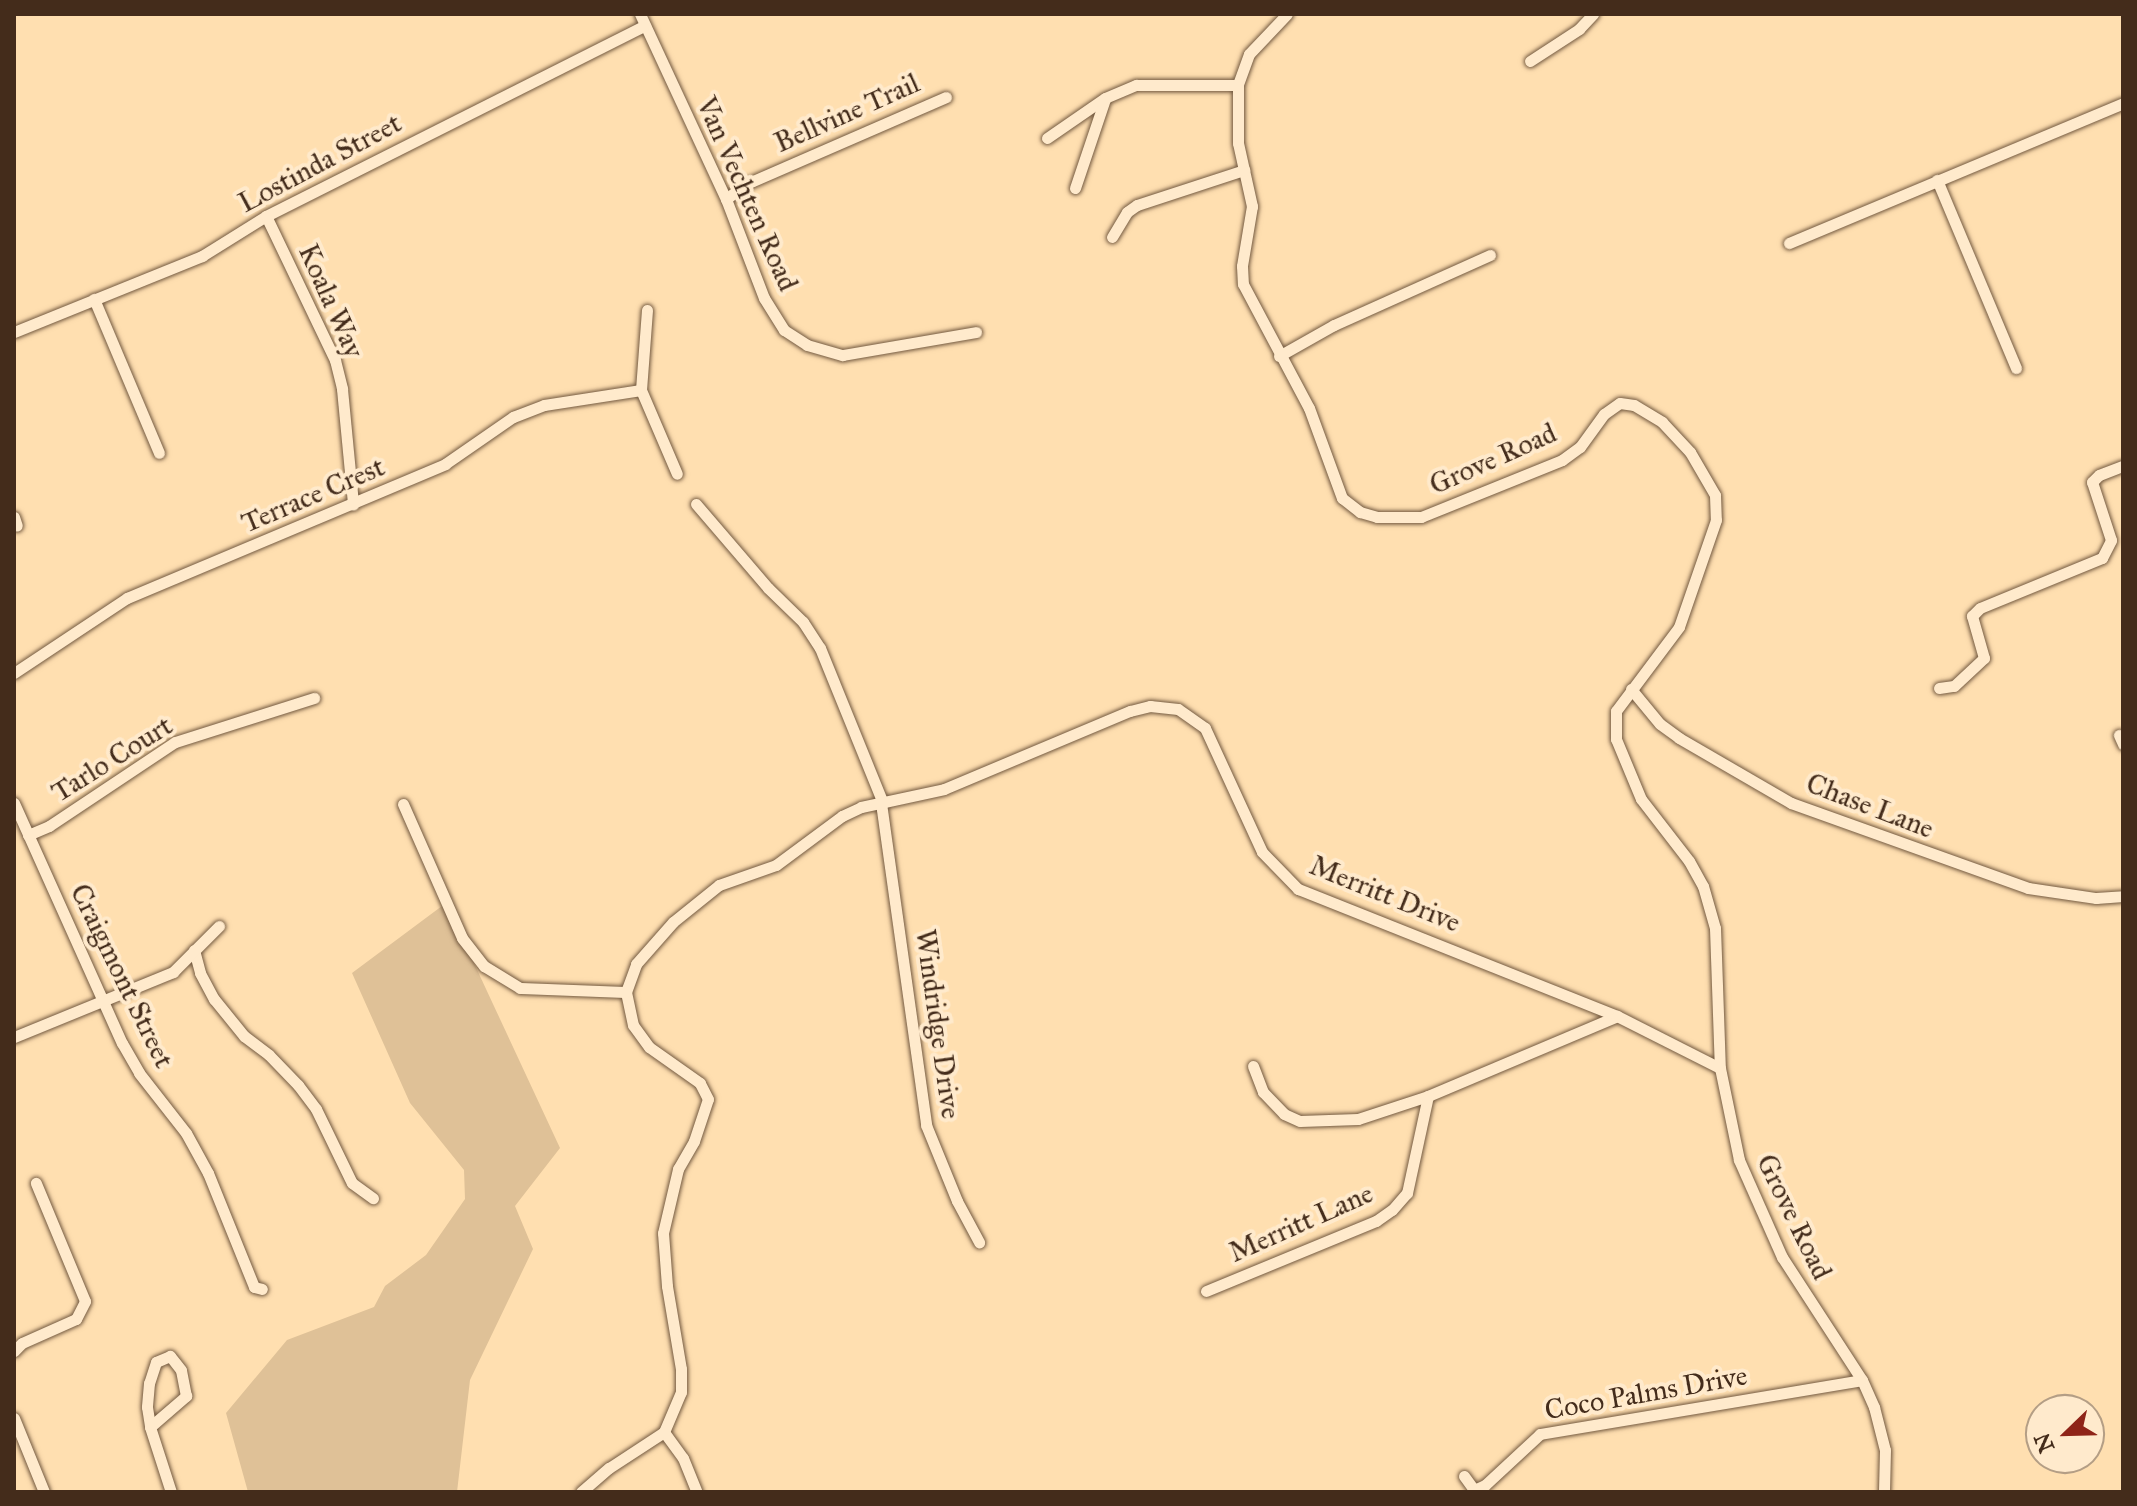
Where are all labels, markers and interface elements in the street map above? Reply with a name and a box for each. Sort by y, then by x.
street label: Bellvine Trail [769,66,925,160]
street label: Van Vechten Road [689,92,805,296]
street label: Lostinda Street [233,106,407,220]
street label: Koala Way [291,239,371,363]
street label: Grove Road [1424,416,1562,502]
street label: Terrace Crest [236,450,390,540]
street label: Tarlo Court [45,709,179,809]
street label: Chase Lane [1802,766,1938,846]
street label: Merritt Drive [1305,849,1465,939]
street label: Craigmont Street [63,879,181,1073]
street label: Windridge Drive [908,927,968,1121]
street label: Grove Road [1749,1149,1839,1285]
street label: Merritt Lane [1224,1176,1378,1270]
street label: Coco Palms Drive [1542,1359,1750,1427]
north arrow [2025,1394,2105,1474]
text: N [2028,1429,2060,1457]

